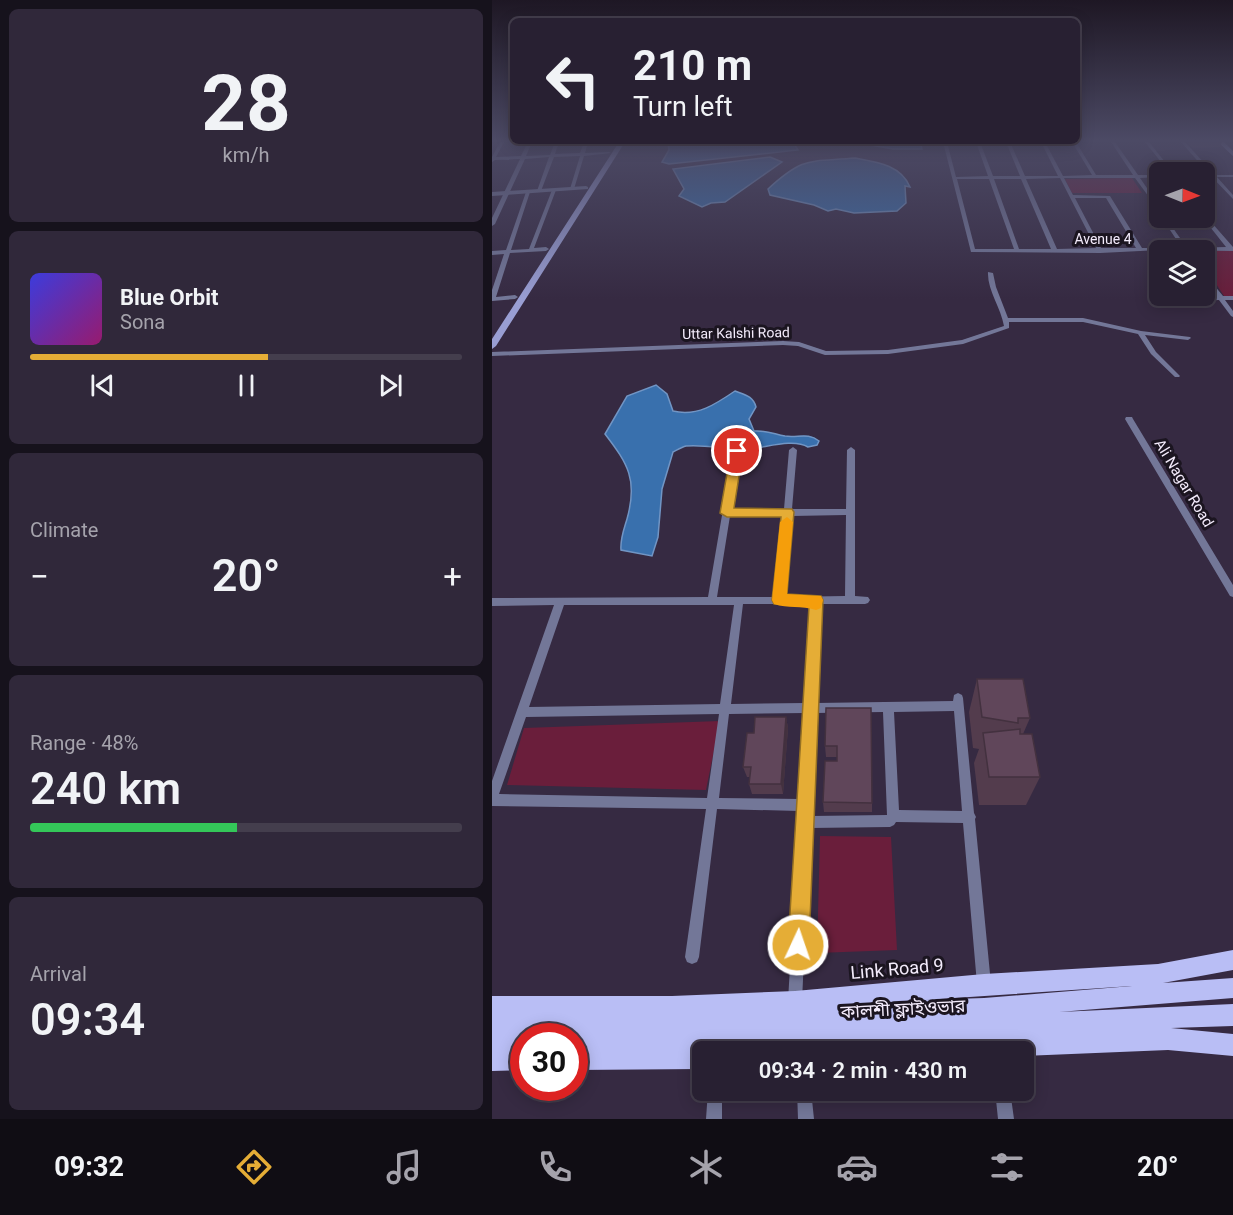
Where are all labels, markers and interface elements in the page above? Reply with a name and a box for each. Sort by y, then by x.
text: 210 m [633,41,752,90]
icon: left [534,42,612,120]
text: 28 [201,58,291,149]
text: Turn left [633,91,733,123]
text: km/h [223,143,269,167]
north arrow [1149,162,1215,228]
map controls [1149,162,1215,306]
street label: Avenue 4 [1074,231,1132,247]
button: layers [1149,240,1215,306]
text: Blue Orbit [120,285,218,310]
text: Sona [120,310,165,334]
street label: Uttar Kalshi Road [682,324,790,342]
icon: previous [86,369,119,402]
icon: pause [230,369,263,402]
icon: next [374,369,407,402]
pin [711,425,762,476]
icon: arrive [720,434,753,467]
street label: Ali Nagar Road [1151,436,1217,530]
text: Climate [30,518,98,542]
text: 20° [212,549,280,602]
text: − [30,557,49,596]
text: + [443,557,462,596]
text: Range · 48% [30,731,138,755]
text: 240 km [30,762,181,815]
position arrow [766,913,830,977]
street label: Link Road 9 [849,954,944,983]
text: Arrival [30,962,87,986]
text: 09:34 [30,993,145,1046]
street label: কালশী ফ্লাইওভার [839,995,966,1023]
speed limit sign: 30 [510,1023,588,1101]
text: 09:34 · 2 min · 430 m [759,1058,967,1083]
icon: directions [233,1146,275,1188]
icon: music [383,1146,425,1188]
icon: phone [534,1146,576,1188]
icon: climate [685,1146,727,1188]
icon: car [836,1146,878,1188]
icon: filters [986,1146,1028,1188]
text: 09:32 [54,1151,124,1183]
text: 20° [1137,1151,1179,1183]

